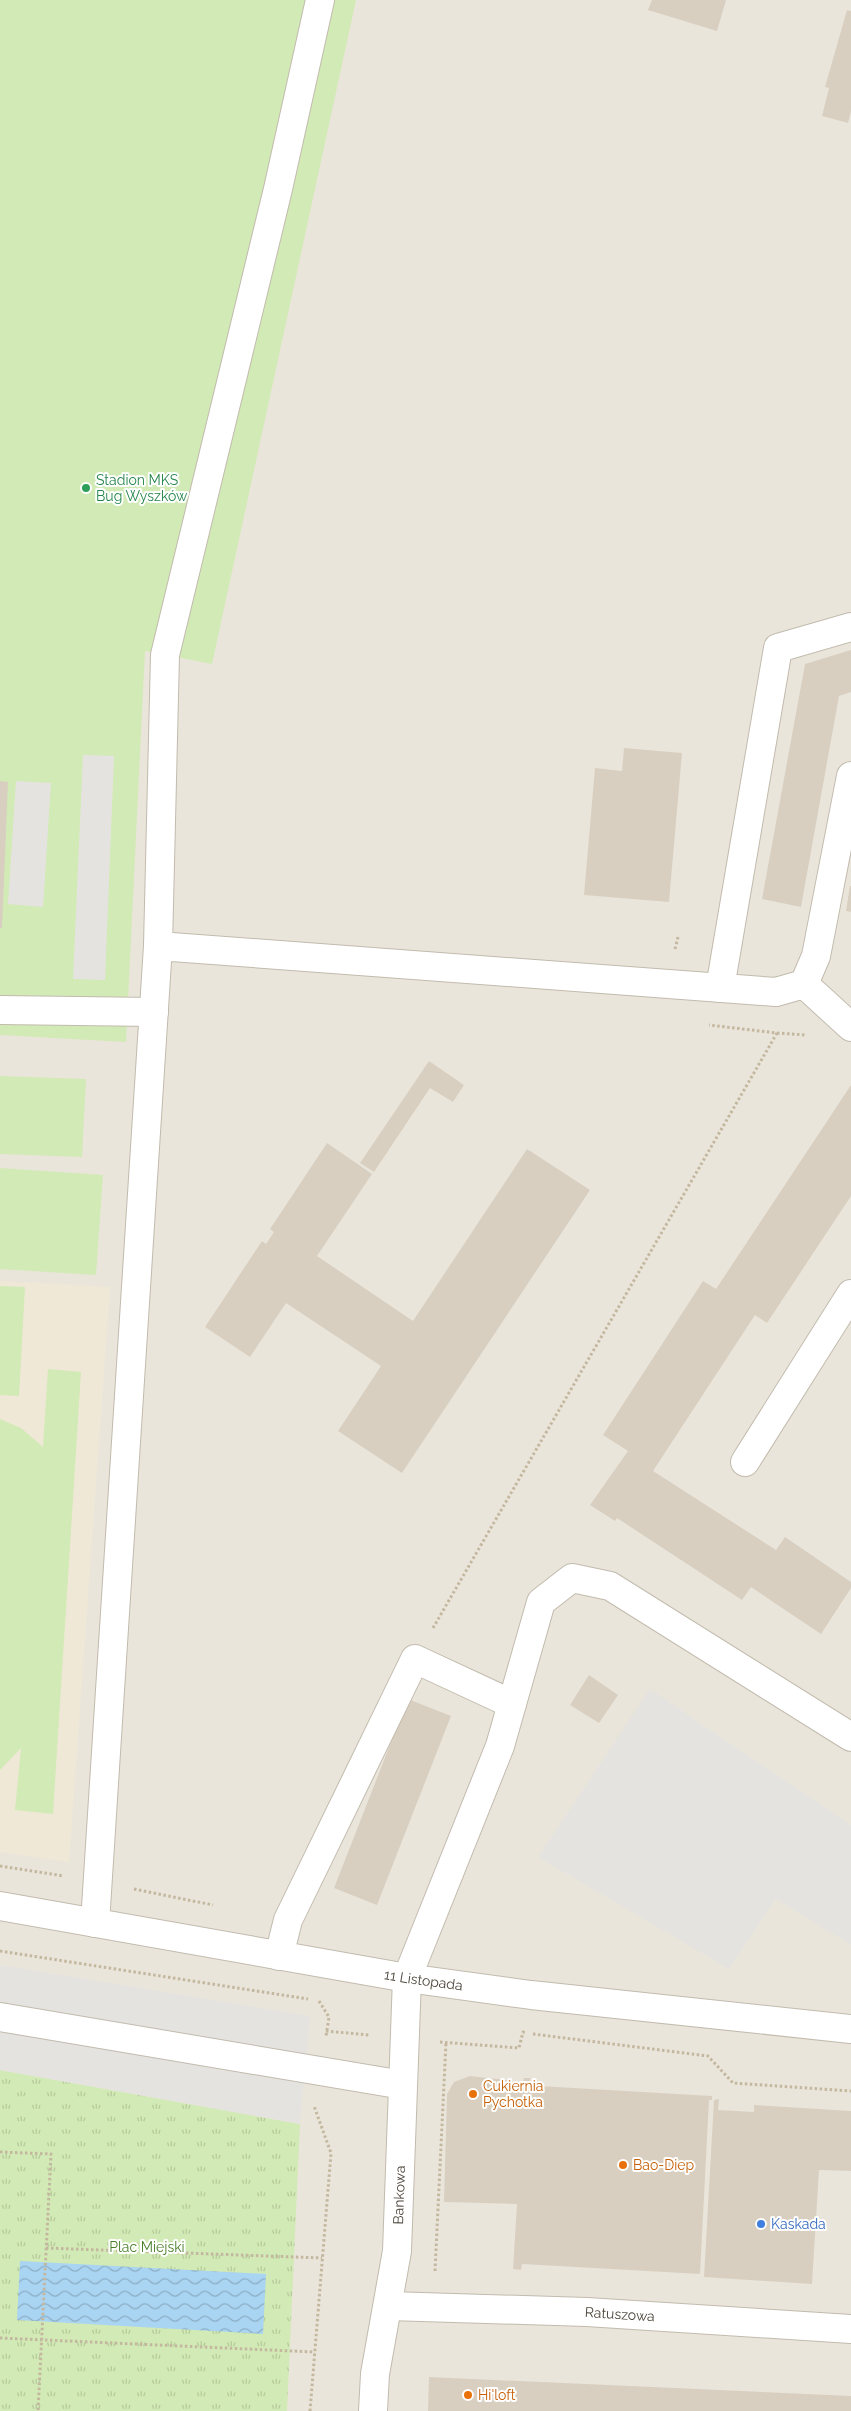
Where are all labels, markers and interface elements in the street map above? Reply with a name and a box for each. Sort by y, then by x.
place label: Stadion MKS Bug Wyszków [96,472,188,504]
marker: Stadion MKS Bug Wyszków [80,482,92,494]
street label: 11 Listopada [383,1966,464,1994]
place label: Cukiernia Pychotka [483,2078,543,2110]
marker: Cukiernia Pychotka [467,2088,479,2100]
place label: Bao-Diep [633,2157,694,2173]
marker: Bao-Diep [617,2159,629,2171]
street label: Bankowa [390,2165,408,2225]
place label: Kaskada [771,2216,826,2232]
marker: Kaskada [755,2218,767,2230]
park label: Plac Miejski [109,2239,185,2255]
street label: Ratuszowa [584,2304,655,2324]
place label: Hi'loft [478,2387,516,2403]
marker: Hi'loft [462,2389,474,2401]

